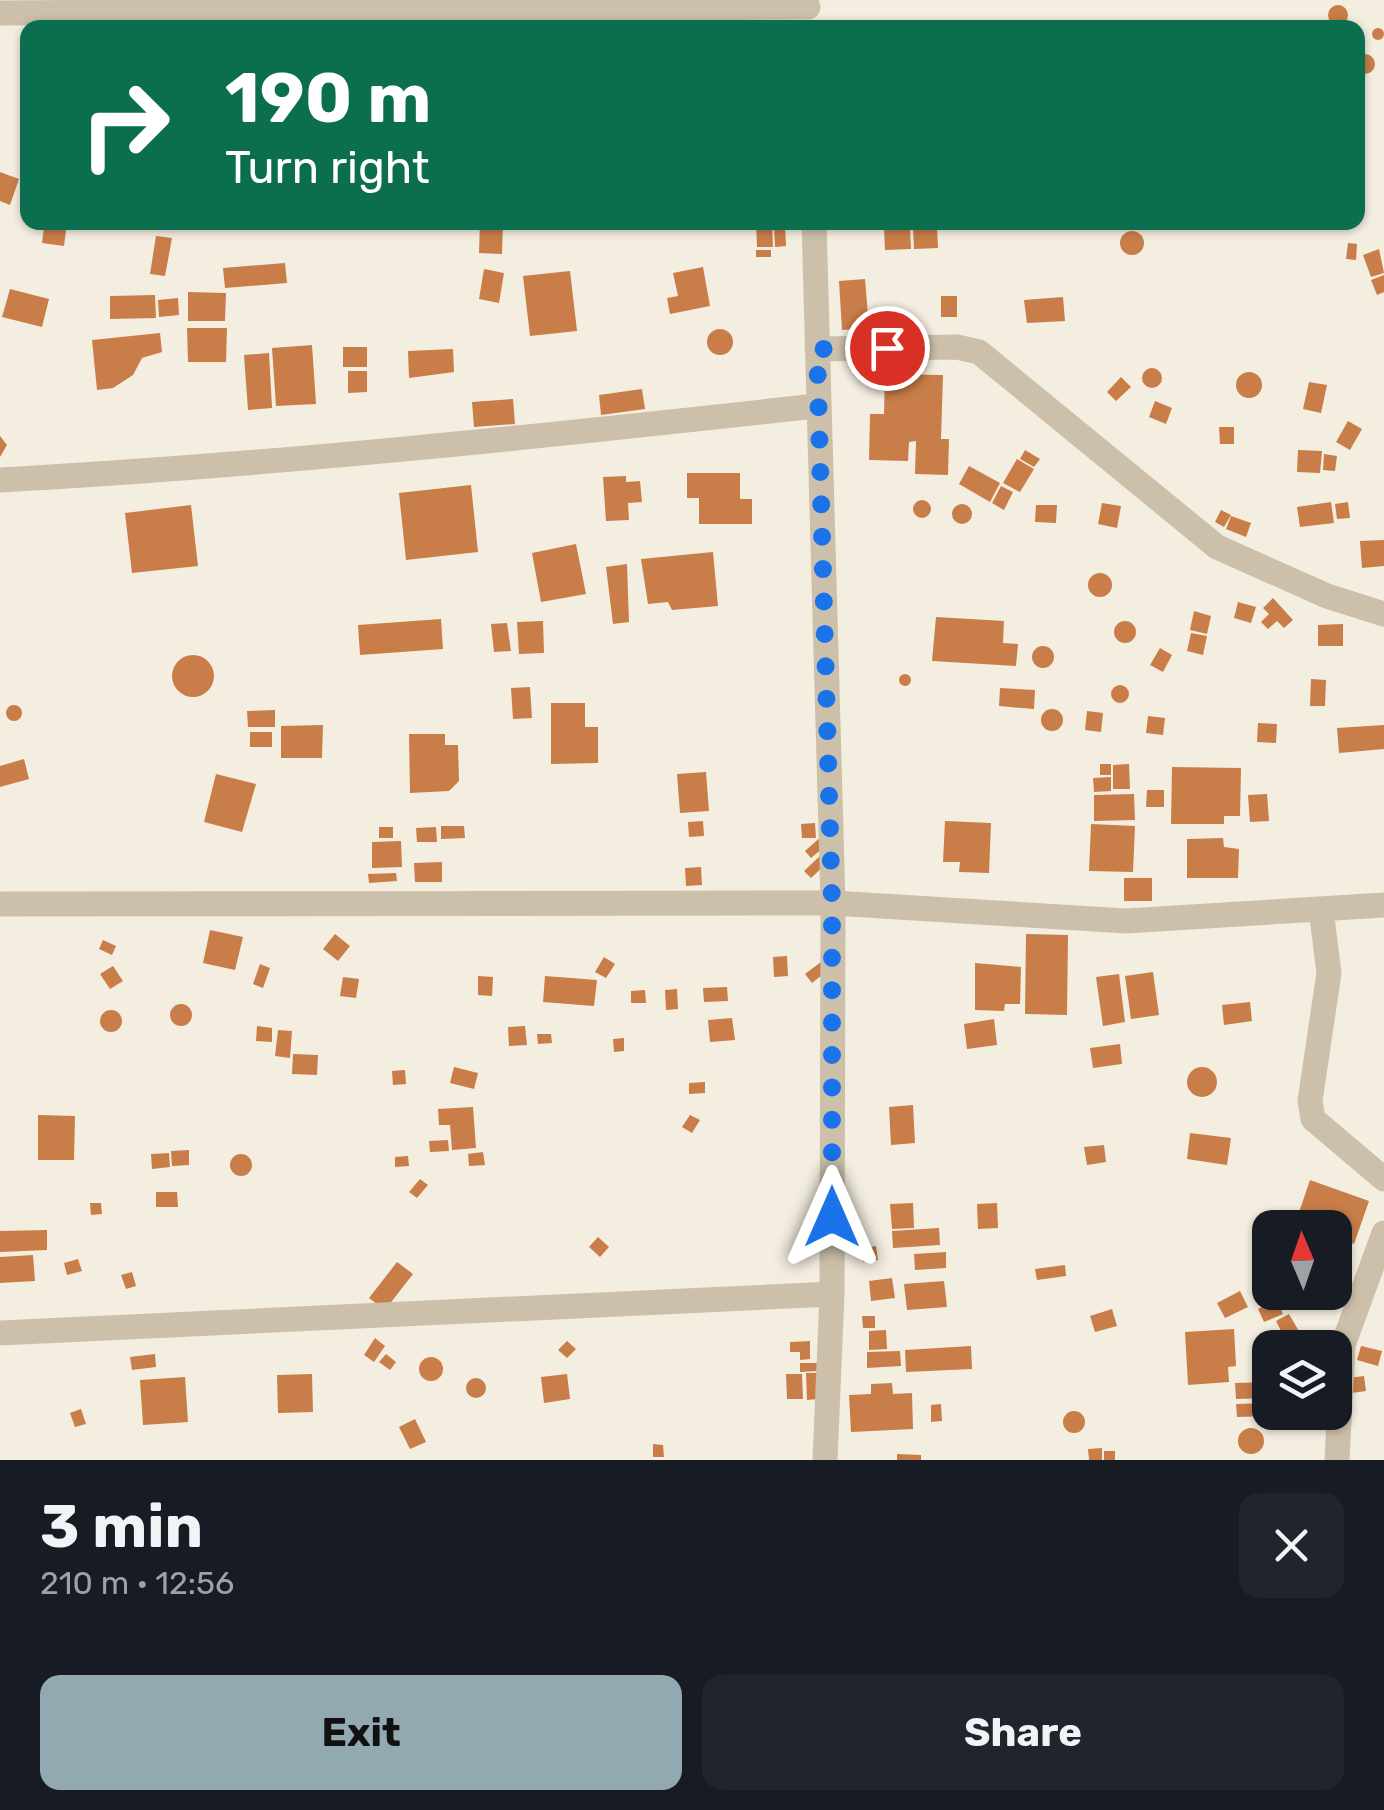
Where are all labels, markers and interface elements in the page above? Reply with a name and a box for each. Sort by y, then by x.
text: 190 m [225,57,431,140]
icon: right [60,60,190,190]
text: Turn right [225,141,429,194]
pin [845,306,930,391]
icon: arrive [860,321,915,376]
position arrow [780,1165,884,1269]
north arrow [1252,1210,1352,1310]
map controls [1252,1210,1352,1430]
button: layers [1252,1330,1352,1430]
text: 3 min [40,1491,203,1562]
button: close [1239,1493,1344,1598]
text: 210 m · 12:56 [40,1564,234,1602]
button: Exit [40,1675,682,1790]
button: Share [702,1675,1344,1790]

